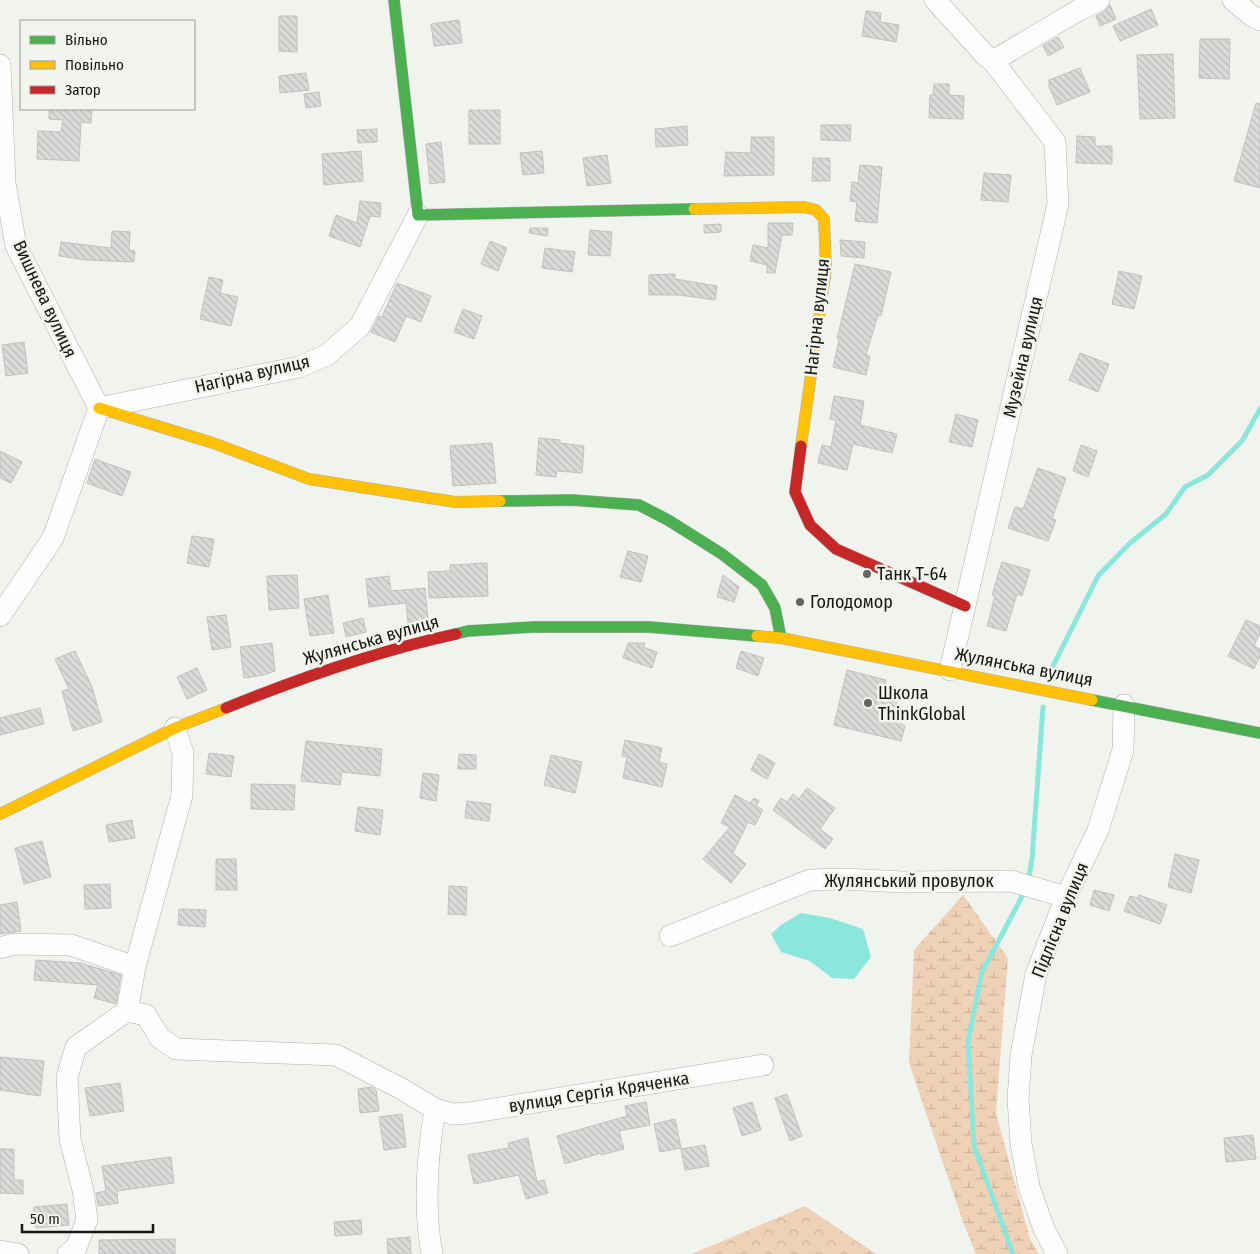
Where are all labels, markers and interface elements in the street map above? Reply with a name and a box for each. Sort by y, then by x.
legend [20,20,195,110]
text: Вільно [65,31,108,49]
text: Повільно [65,56,124,74]
text: Затор [65,81,101,99]
street label: Вишнева вулиця [8,237,82,361]
street label: Нагірна вулиця [800,257,834,377]
street label: Музейна вулиця [998,294,1048,420]
street label: Нагірна вулиця [192,350,312,398]
place label: Танк Т-64 [877,563,948,585]
marker: Танк Т-64 [861,568,873,580]
place label: Голодомор [810,591,893,613]
marker: Голодомор [794,596,806,608]
street label: Жулянська вулиця [301,610,441,670]
street label: Жулянська вулиця [953,643,1095,691]
place label: Школа ThinkGlobal [878,682,966,725]
marker: Школа ThinkGlobal [862,697,874,709]
street label: Підлісна вулиця [1027,859,1093,981]
street label: Жулянський провулок [824,870,994,892]
street label: вулиця Сергія Кряченка [507,1067,691,1117]
scale bar [22,1202,154,1234]
text: 50 m [30,1210,60,1228]

